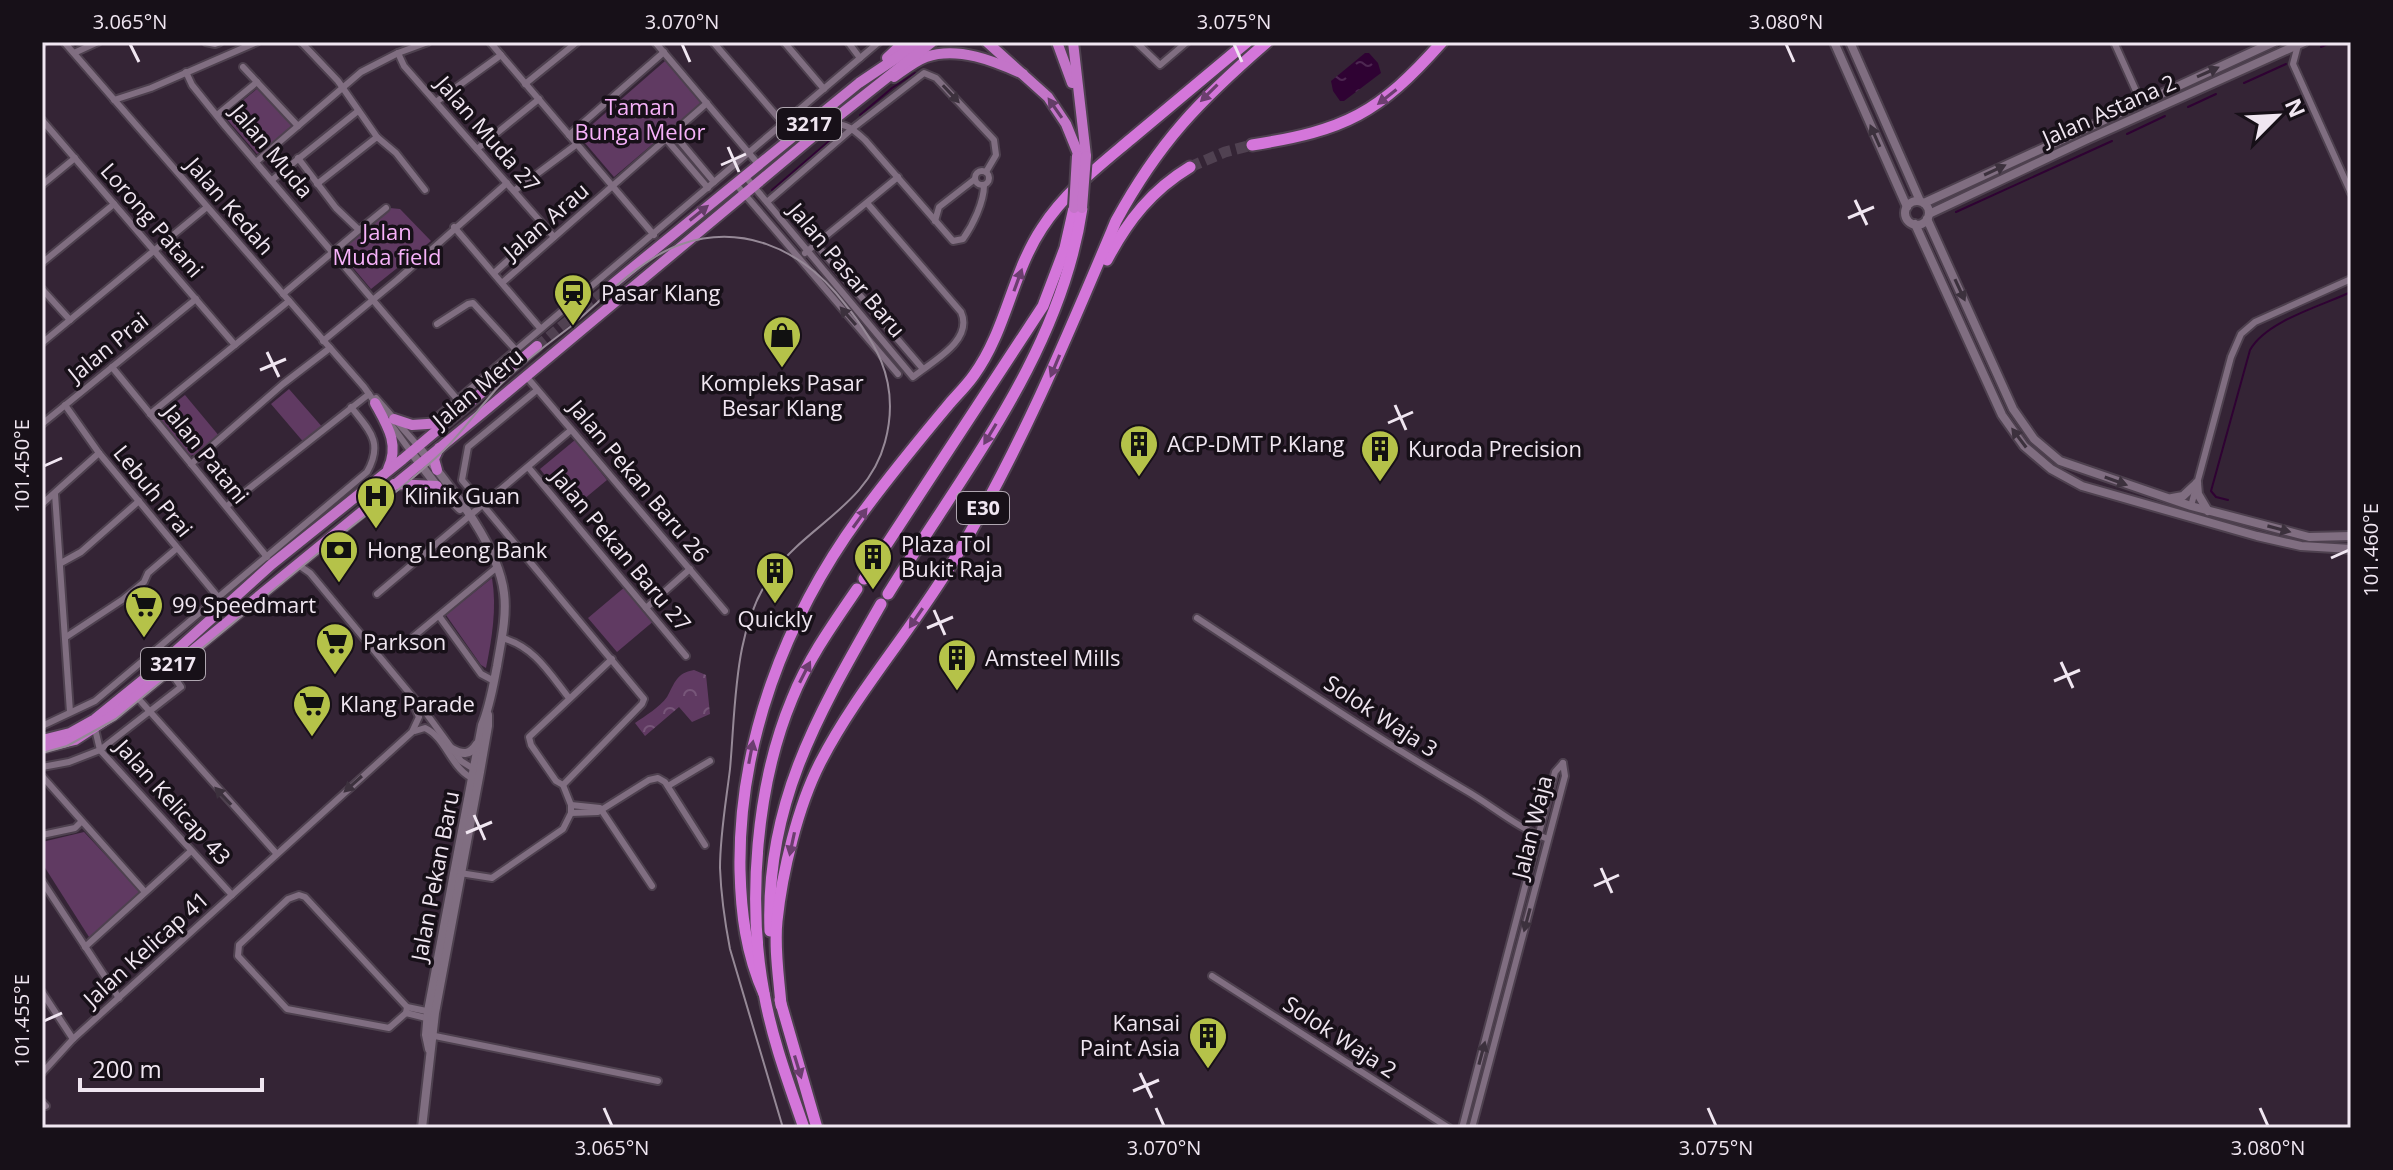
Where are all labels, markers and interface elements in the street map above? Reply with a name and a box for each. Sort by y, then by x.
text: 3.065°N [93,8,167,35]
text: 3.070°N [645,8,719,35]
text: 3.075°N [1197,8,1271,35]
text: 3.080°N [1749,8,1823,35]
one-way arrow [2196,65,2219,79]
street label: Jalan Astana 2 [2035,66,2180,153]
street label: Jalan Muda 27 [429,67,548,198]
north arrow [2237,76,2317,156]
one-way arrow [1200,84,1219,102]
one-way arrow [942,85,960,104]
one-way arrow [1377,88,1397,104]
park label: Taman Bunga Melor [574,91,706,146]
text: N [2279,93,2314,122]
street label: Jalan Muda [223,95,321,204]
one-way arrow [1048,98,1063,119]
road number: 3217 [777,108,841,140]
one-way arrow [1869,124,1882,147]
street label: Jalan Kedah [179,149,281,261]
street label: Lorong Patani [95,156,211,283]
one-way arrow [1983,163,2007,177]
street label: Jalan Arau [495,175,594,267]
street label: Jalan Pasar Baru [781,194,913,343]
one-way arrow [688,205,709,222]
park label: Jalan Muda field [332,216,442,271]
one-way arrow [1012,268,1025,292]
station icon: Pasar Klang [552,272,594,327]
place label: Pasar Klang [601,277,721,307]
one-way arrow [1953,278,1967,302]
street label: Jalan Prai [59,305,154,389]
one-way arrow [840,306,857,326]
shop icon: Kompleks Pasar Besar Klang [761,314,803,369]
street label: Jalan Meru [424,340,529,435]
one-way arrow [1048,354,1061,378]
place label: Kompleks Pasar Besar Klang [700,367,864,422]
street label: Jalan Pekan Baru 26 [562,391,717,568]
street label: Jalan Patani [156,396,256,509]
text: 101.450°E [8,419,35,513]
one-way arrow [983,423,997,445]
building icon: ACP-DMT P.Klang [1118,423,1160,478]
one-way arrow [2011,427,2027,448]
place label: ACP-DMT P.Klang [1167,428,1344,458]
building icon: Kuroda Precision [1359,428,1401,483]
place label: Kuroda Precision [1408,433,1582,463]
street label: Lebuh Prai [108,438,200,543]
street label: Jalan Pekan Baru 27 [544,460,699,637]
hospital icon: Klinik Guan [355,475,397,530]
one-way arrow [2104,475,2128,488]
place label: Klinik Guan [404,480,520,510]
road number: E30 [957,492,1009,524]
text: 101.460°E [2357,503,2384,597]
one-way arrow [851,507,867,528]
one-way arrow [2266,524,2291,536]
place label: Plaza Tol Bukit Raja [901,528,1003,583]
bank icon: Hong Leong Bank [318,529,360,584]
place label: Hong Leong Bank [367,534,548,564]
building icon: Plaza Tol Bukit Raja [852,536,894,591]
building icon: Quickly [754,550,796,605]
supermarket icon: 99 Speedmart [123,584,165,639]
place label: 99 Speedmart [172,589,316,619]
place label: Quickly [738,603,813,633]
one-way arrow [909,607,924,629]
supermarket icon: Parkson [314,621,356,676]
place label: Parkson [363,626,446,656]
building icon: Amsteel Mills [936,637,978,692]
place label: Amsteel Mills [985,642,1121,672]
road number: 3217 [141,648,205,680]
one-way arrow [799,660,812,683]
street label: Solok Waja 3 [1319,667,1444,763]
supermarket icon: Klang Parade [291,683,333,738]
place label: Klang Parade [340,688,475,718]
street label: Jalan Kelicap 43 [108,731,238,871]
one-way arrow [745,739,758,764]
street label: Jalan Waja [1503,772,1558,883]
one-way arrow [344,775,364,792]
one-way arrow [215,786,233,805]
street label: Jalan Pekan Baru [402,788,465,965]
one-way arrow [785,832,798,857]
street label: Jalan Kelicap 41 [75,884,215,1014]
one-way arrow [1521,907,1533,932]
text: 101.455°E [8,974,35,1068]
street label: Solok Waja 2 [1278,988,1403,1084]
place label: Kansai Paint Asia [1080,1007,1180,1062]
building icon: Kansai Paint Asia [1187,1015,1229,1070]
one-way arrow [1476,1040,1488,1065]
scale bar [80,1042,262,1092]
text: 200 m [92,1052,162,1085]
one-way arrow [792,1055,805,1079]
text: 3.065°N [575,1134,649,1161]
text: 3.070°N [1127,1134,1201,1161]
text: 3.075°N [1679,1134,1753,1161]
text: 3.080°N [2231,1134,2305,1161]

